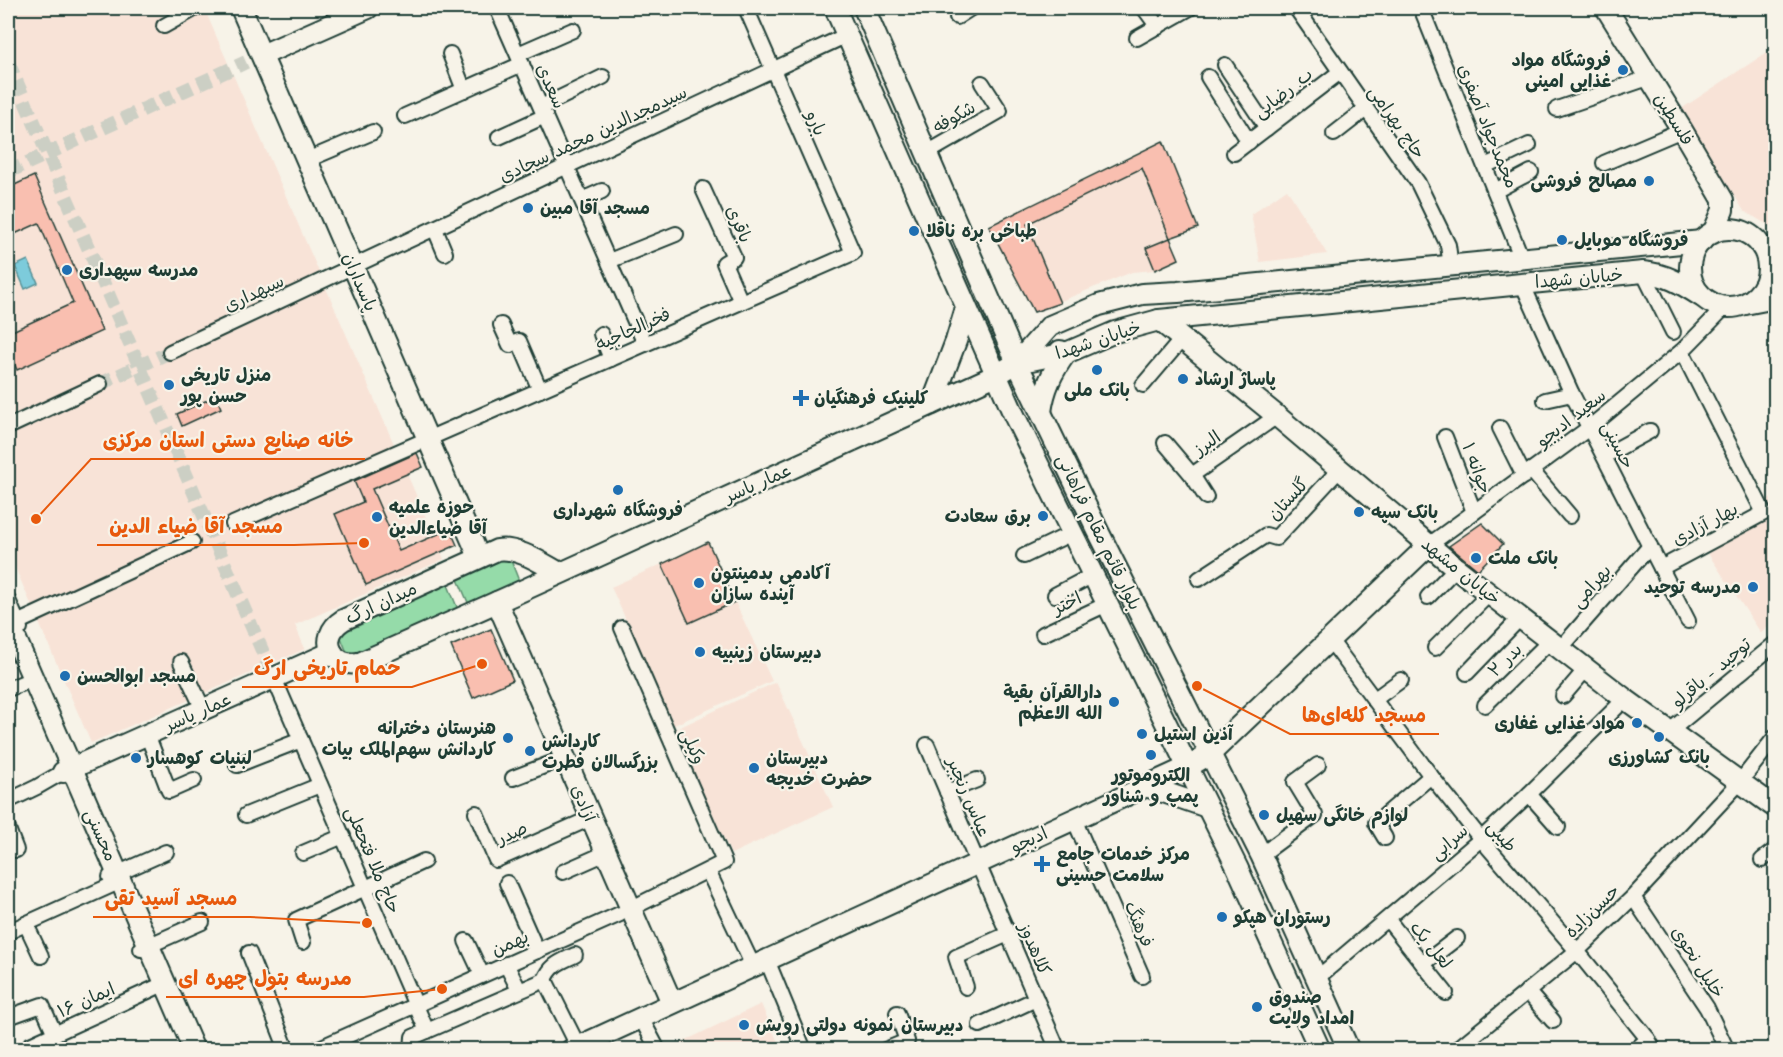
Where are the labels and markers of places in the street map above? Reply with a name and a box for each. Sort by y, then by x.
place label: فروشگاه مواد غذایی امینی [1512,49,1611,93]
marker: فروشگاه مواد غذایی امینی [1616,63,1630,77]
place label: مصالح فروشی [1531,171,1637,193]
marker: مصالح فروشی [1642,174,1656,188]
place label: مسجد آقا مبین [540,198,650,219]
marker: مسجد آقا مبین [521,201,535,215]
place label: طباخی بره ناقلا [926,221,1037,243]
marker: طباخی بره ناقلا [907,224,921,238]
place label: فروشگاه موبایل [1574,229,1688,251]
marker: فروشگاه موبایل [1555,233,1569,247]
place label: مدرسه سپهداری [79,260,198,282]
marker: مدرسه سپهداری [60,263,74,277]
marker: بانک ملی [1090,363,1104,377]
place label: منزل تاریخی حسن پور [179,365,271,408]
place label: پاساژ ارشاد [1195,369,1277,391]
marker: پاساژ ارشاد [1176,372,1190,386]
marker: منزل تاریخی حسن پور [162,378,176,392]
place label: بانک ملی [1064,380,1130,402]
place label: کلینیک فرهنگیان [814,387,928,409]
marker: کلینیک فرهنگیان [792,389,810,407]
callout: خانه صنایع دستی استان مرکزی [91,421,365,459]
marker: فروشگاه شهرداری [611,483,625,497]
place label: حوزه علمیه آقا ضیاءالدین [389,497,488,539]
place label: فروشگاه شهرداری [553,499,683,521]
place label: بانک سپه [1371,502,1438,524]
marker: بانک سپه [1352,505,1366,519]
place label: برق سعادت [945,506,1031,527]
callout: مسجد آقا ضیاء الدین [97,507,294,545]
marker: برق سعادت [1036,509,1050,523]
marker: حوزه علمیه آقا ضیاءالدین [370,510,384,524]
place label: بانک ملت [1488,548,1558,569]
marker: بانک ملت [1469,551,1483,565]
place label: آکادمی بدمینتون آینده سازان [711,563,831,605]
marker: آکادمی بدمینتون آینده سازان [692,576,706,590]
place label: مدرسه توحید [1644,577,1741,598]
marker: مدرسه توحید [1746,580,1760,594]
place label: دبیرستان زینبیه [712,642,822,663]
marker: دبیرستان زینبیه [693,645,707,659]
callout: حمام تاریخی ارگ [242,649,412,687]
place label: مسجد ابوالحسن [77,666,196,687]
marker: مسجد ابوالحسن [58,669,72,683]
place label: دارالقرآن بقیة الله الاعظم [1003,682,1102,727]
marker: دارالقرآن بقیة الله الاعظم [1107,695,1121,709]
callout: مسجد کله‌ای‌ها [1290,696,1439,734]
place label: مواد غذایی غفاری [1494,713,1625,735]
marker: مواد غذایی غفاری [1630,716,1644,730]
place label: هنرستان دخترانه کاردانش سهم‌الملک بیات [322,718,496,763]
place label: آذین استیل [1154,724,1234,745]
marker: آذین استیل [1135,727,1149,741]
marker: بانک کشاورزی [1652,730,1666,744]
marker: هنرستان دخترانه کاردانش سهم‌الملک بیات [501,731,515,745]
place label: کاردانش بزرگسالان فطرت [542,731,658,773]
marker: کاردانش بزرگسالان فطرت [523,744,537,758]
place label: بانک کشاورزی [1608,747,1710,768]
place label: لبنیات کوهسار [146,748,252,769]
place label: دبیرستان حضرت خدیجه [766,748,872,790]
marker: الکتروموتور پمپ و شناور [1144,748,1158,762]
marker: لبنیات کوهسار [129,751,143,765]
marker: دبیرستان حضرت خدیجه [747,761,761,775]
place label: الکتروموتور پمپ و شناور [1102,765,1199,808]
place label: لوازم خانگی سهیل [1276,804,1408,829]
marker: لوازم خانگی سهیل [1257,808,1271,822]
place label: مرکز خدمات جامع سلامت حسینی [1056,844,1190,887]
marker: مرکز خدمات جامع سلامت حسینی [1033,855,1051,873]
callout: مسجد آسید تقی [93,879,250,917]
place label: رستوران هپکو [1232,907,1331,929]
marker: رستوران هپکو [1215,910,1229,924]
callout: مدرسه بتول چهره ای [166,959,364,997]
place label: صندوق امداد ولایت [1269,987,1354,1029]
marker: صندوق امداد ولایت [1250,1000,1264,1014]
place label: دبیرستان نمونه دولتی رویش [756,1015,963,1037]
marker: دبیرستان نمونه دولتی رویش [737,1018,751,1032]

